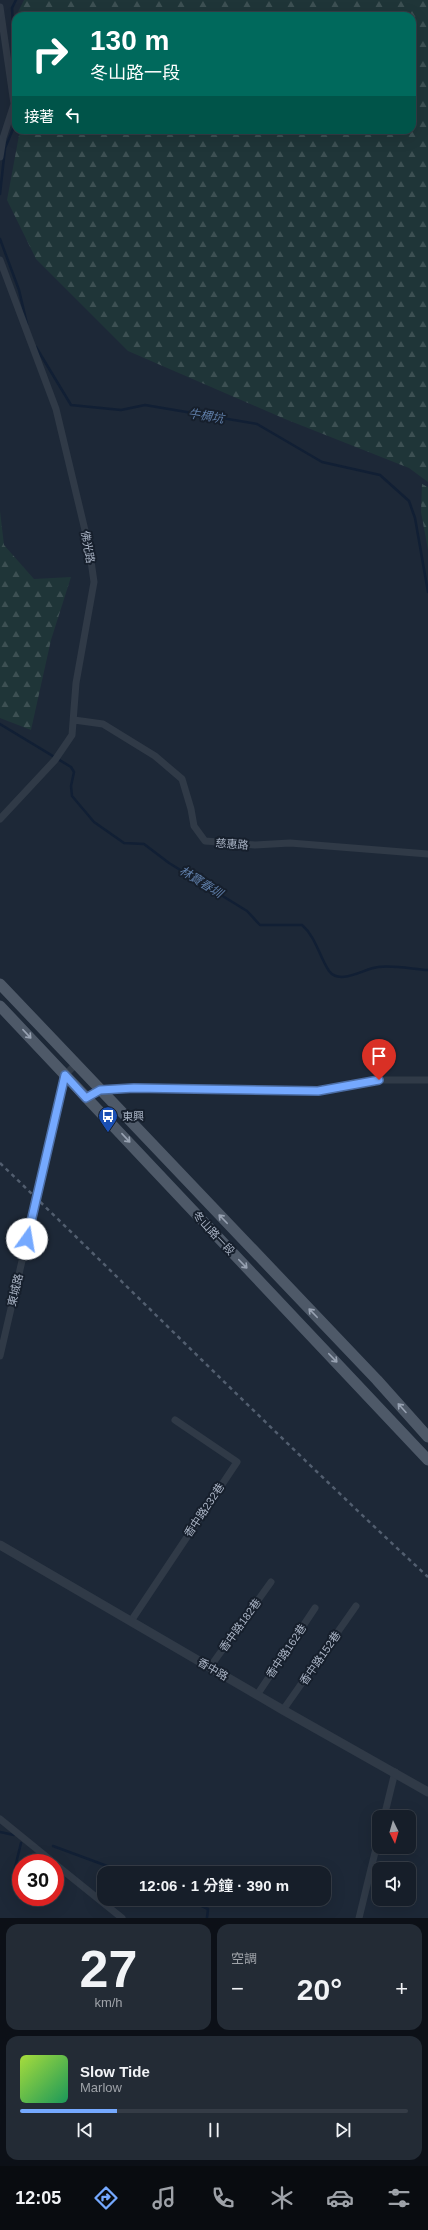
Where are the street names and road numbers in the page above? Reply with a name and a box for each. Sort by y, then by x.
street label: 佛光路 [79,530,97,564]
street label: 慈惠路 [215,837,249,851]
street label: 冬山路一段 [191,1209,237,1257]
street label: 東城路 [5,1273,25,1307]
street label: 香中路232巷 [182,1481,226,1539]
street label: 香中路182巷 [217,1596,263,1654]
street label: 香中路162巷 [264,1622,308,1680]
street label: 香中路152巷 [297,1629,343,1687]
street label: 香中路 [196,1656,230,1682]

